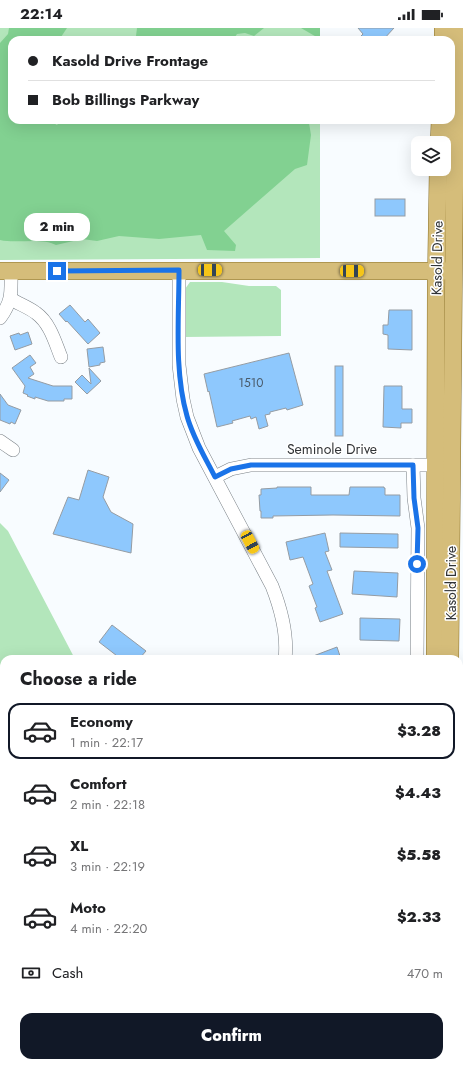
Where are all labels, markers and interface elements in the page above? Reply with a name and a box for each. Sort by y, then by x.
text: 22:14 [20,3,63,25]
text: Kasold Drive Frontage [52,50,208,72]
text: Bob Billings Parkway [52,89,199,111]
map controls [411,136,451,176]
button: layers [411,136,451,176]
callout: 2 min [24,213,90,241]
text: 2 min [40,217,74,236]
street label: Kasold Drive [426,221,448,295]
route end [48,262,66,280]
car [198,264,222,276]
car [340,265,364,277]
house number: 1510 [239,374,263,392]
street label: Seminole Drive [287,439,377,459]
car [239,529,261,555]
street label: Kasold Drive [441,546,461,620]
route start [408,555,426,573]
text: Choose a ride [20,666,137,692]
text: Economy [70,711,133,733]
icon: car [22,713,58,749]
text: $3.28 [397,720,441,742]
text: 1 min · 22:17 [70,733,143,752]
text: Comfort [70,773,127,795]
icon: car [22,775,58,811]
text: $4.43 [395,782,441,804]
text: 2 min · 22:18 [70,795,145,814]
text: XL [70,835,88,857]
icon: car [22,837,58,873]
text: $5.58 [397,844,441,866]
text: 3 min · 22:19 [70,857,145,876]
text: Moto [70,897,106,919]
icon: car [22,899,58,935]
text: $2.33 [397,906,441,928]
text: 4 min · 22:20 [70,919,147,938]
icon: cash [20,962,42,984]
text: Cash [52,962,83,984]
text: 470 m [407,964,443,983]
button: Confirm [20,1013,443,1059]

